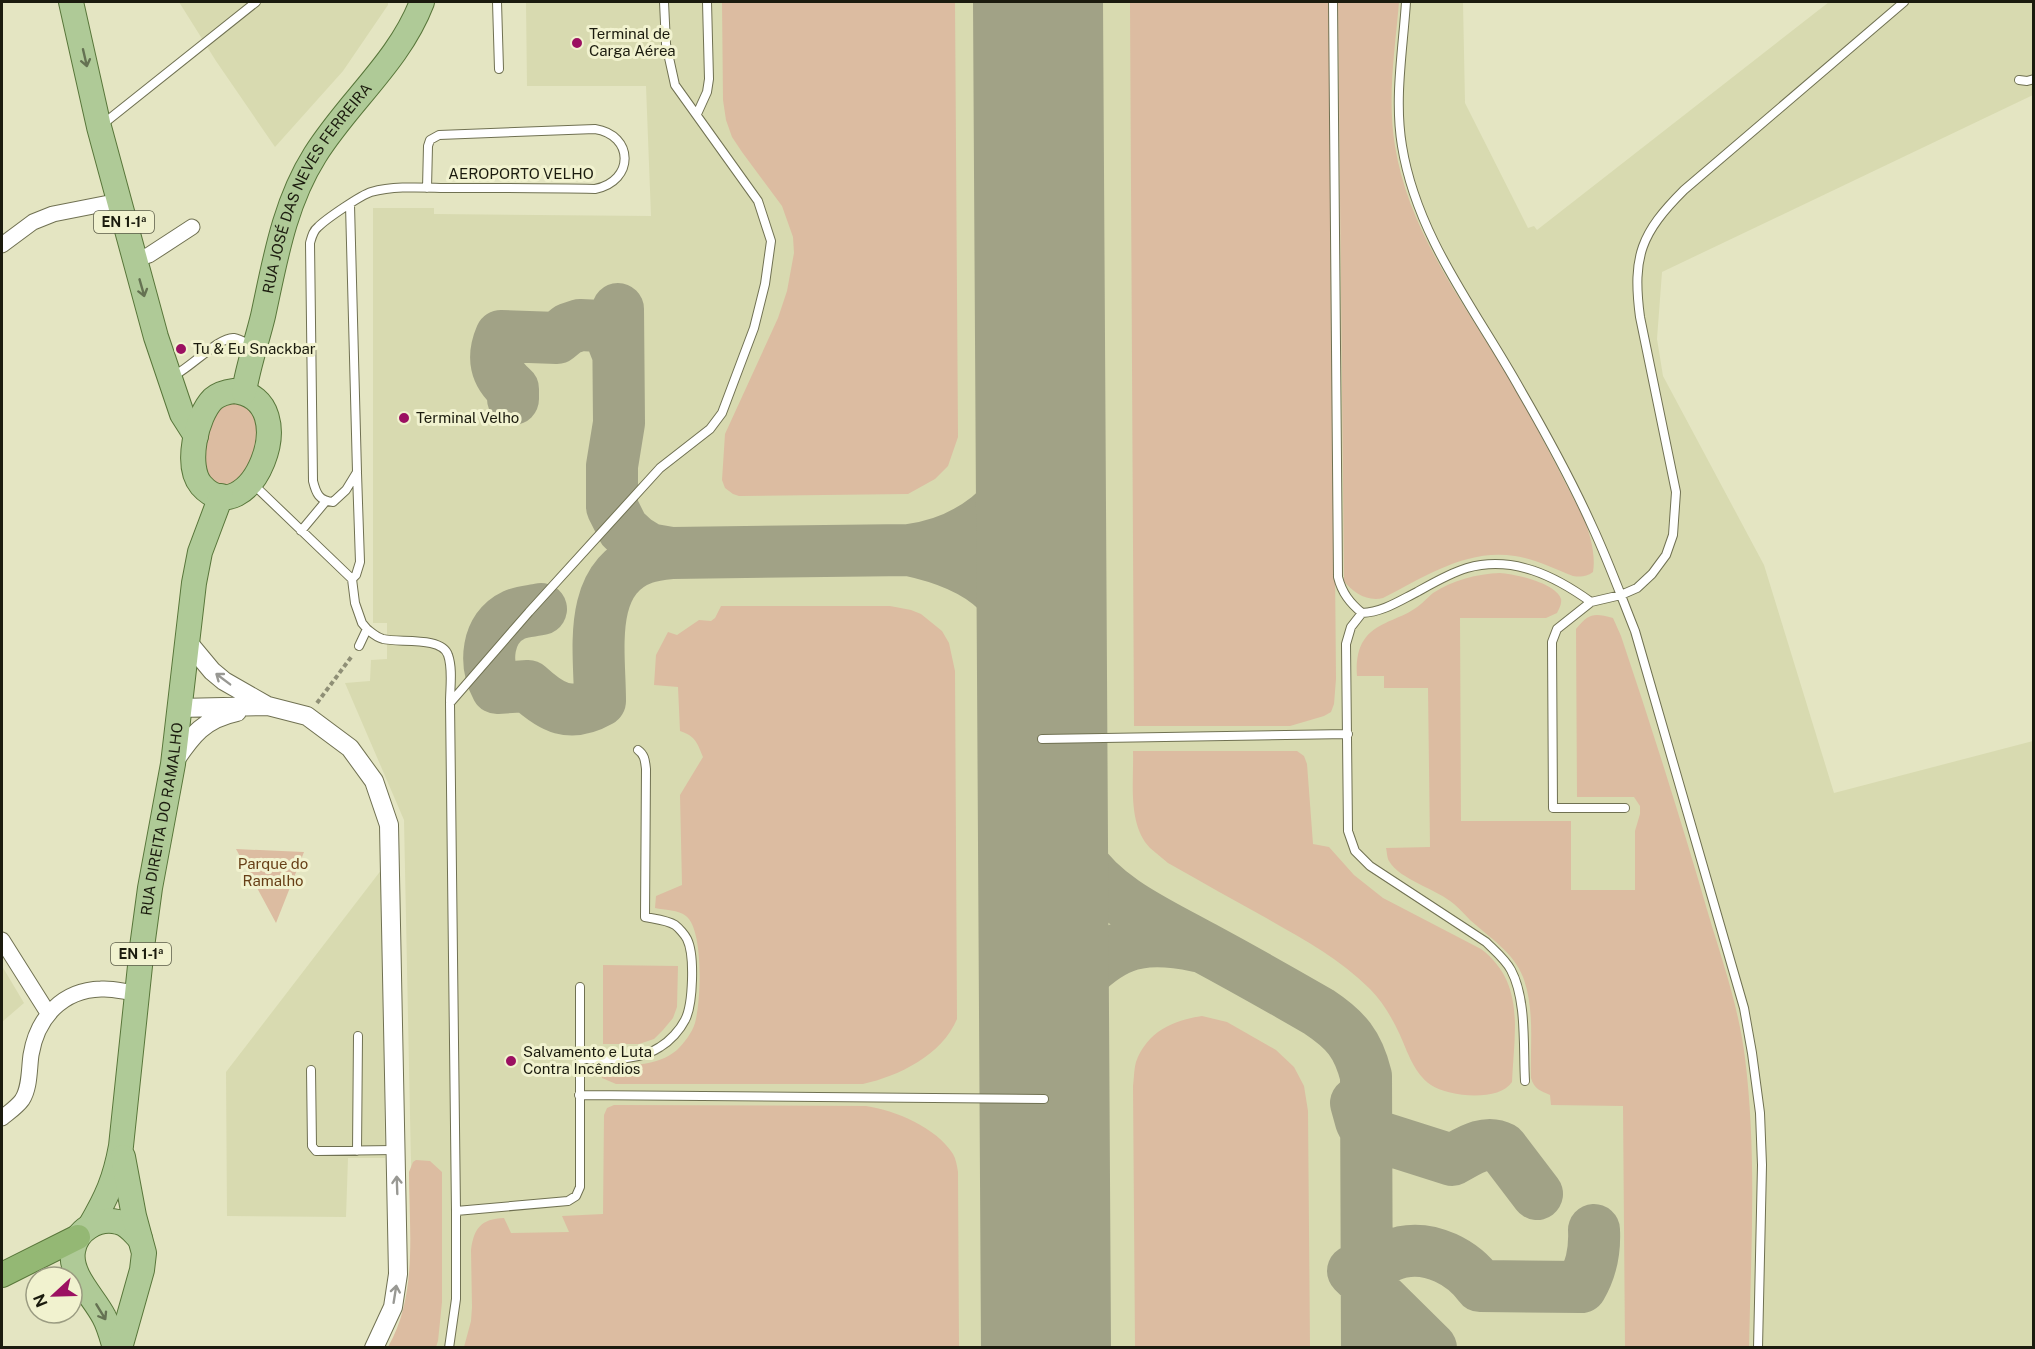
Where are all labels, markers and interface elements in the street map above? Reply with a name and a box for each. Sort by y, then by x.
place label: Terminal de Carga Aérea [589,25,676,59]
marker: Terminal de Carga Aérea [570,36,584,50]
one-way arrow [80,49,92,68]
street label: RUA JOSÉ DAS NEVES FERREIRA [259,79,375,295]
street label: AEROPORTO VELHO [448,165,594,182]
road number: EN 1-1ª [94,211,154,233]
one-way arrow [137,278,148,297]
place label: Tu & Eu Snackbar [193,340,316,357]
marker: Tu & Eu Snackbar [174,342,188,356]
place label: Terminal Velho [416,409,519,426]
marker: Terminal Velho [397,411,411,425]
one-way arrow [215,673,231,685]
street label: RUA DIREITA DO RAMALHO [137,722,186,917]
park label: Parque do Ramalho [238,855,308,889]
road number: EN 1-1ª [111,943,171,965]
place label: Salvamento e Luta Contra Incêndios [523,1043,652,1077]
marker: Salvamento e Luta Contra Incêndios [504,1054,518,1068]
one-way arrow [391,1175,402,1195]
north arrow [24,1265,84,1325]
one-way arrow [390,1284,401,1304]
text: N [29,1291,52,1310]
one-way arrow [95,1303,107,1320]

